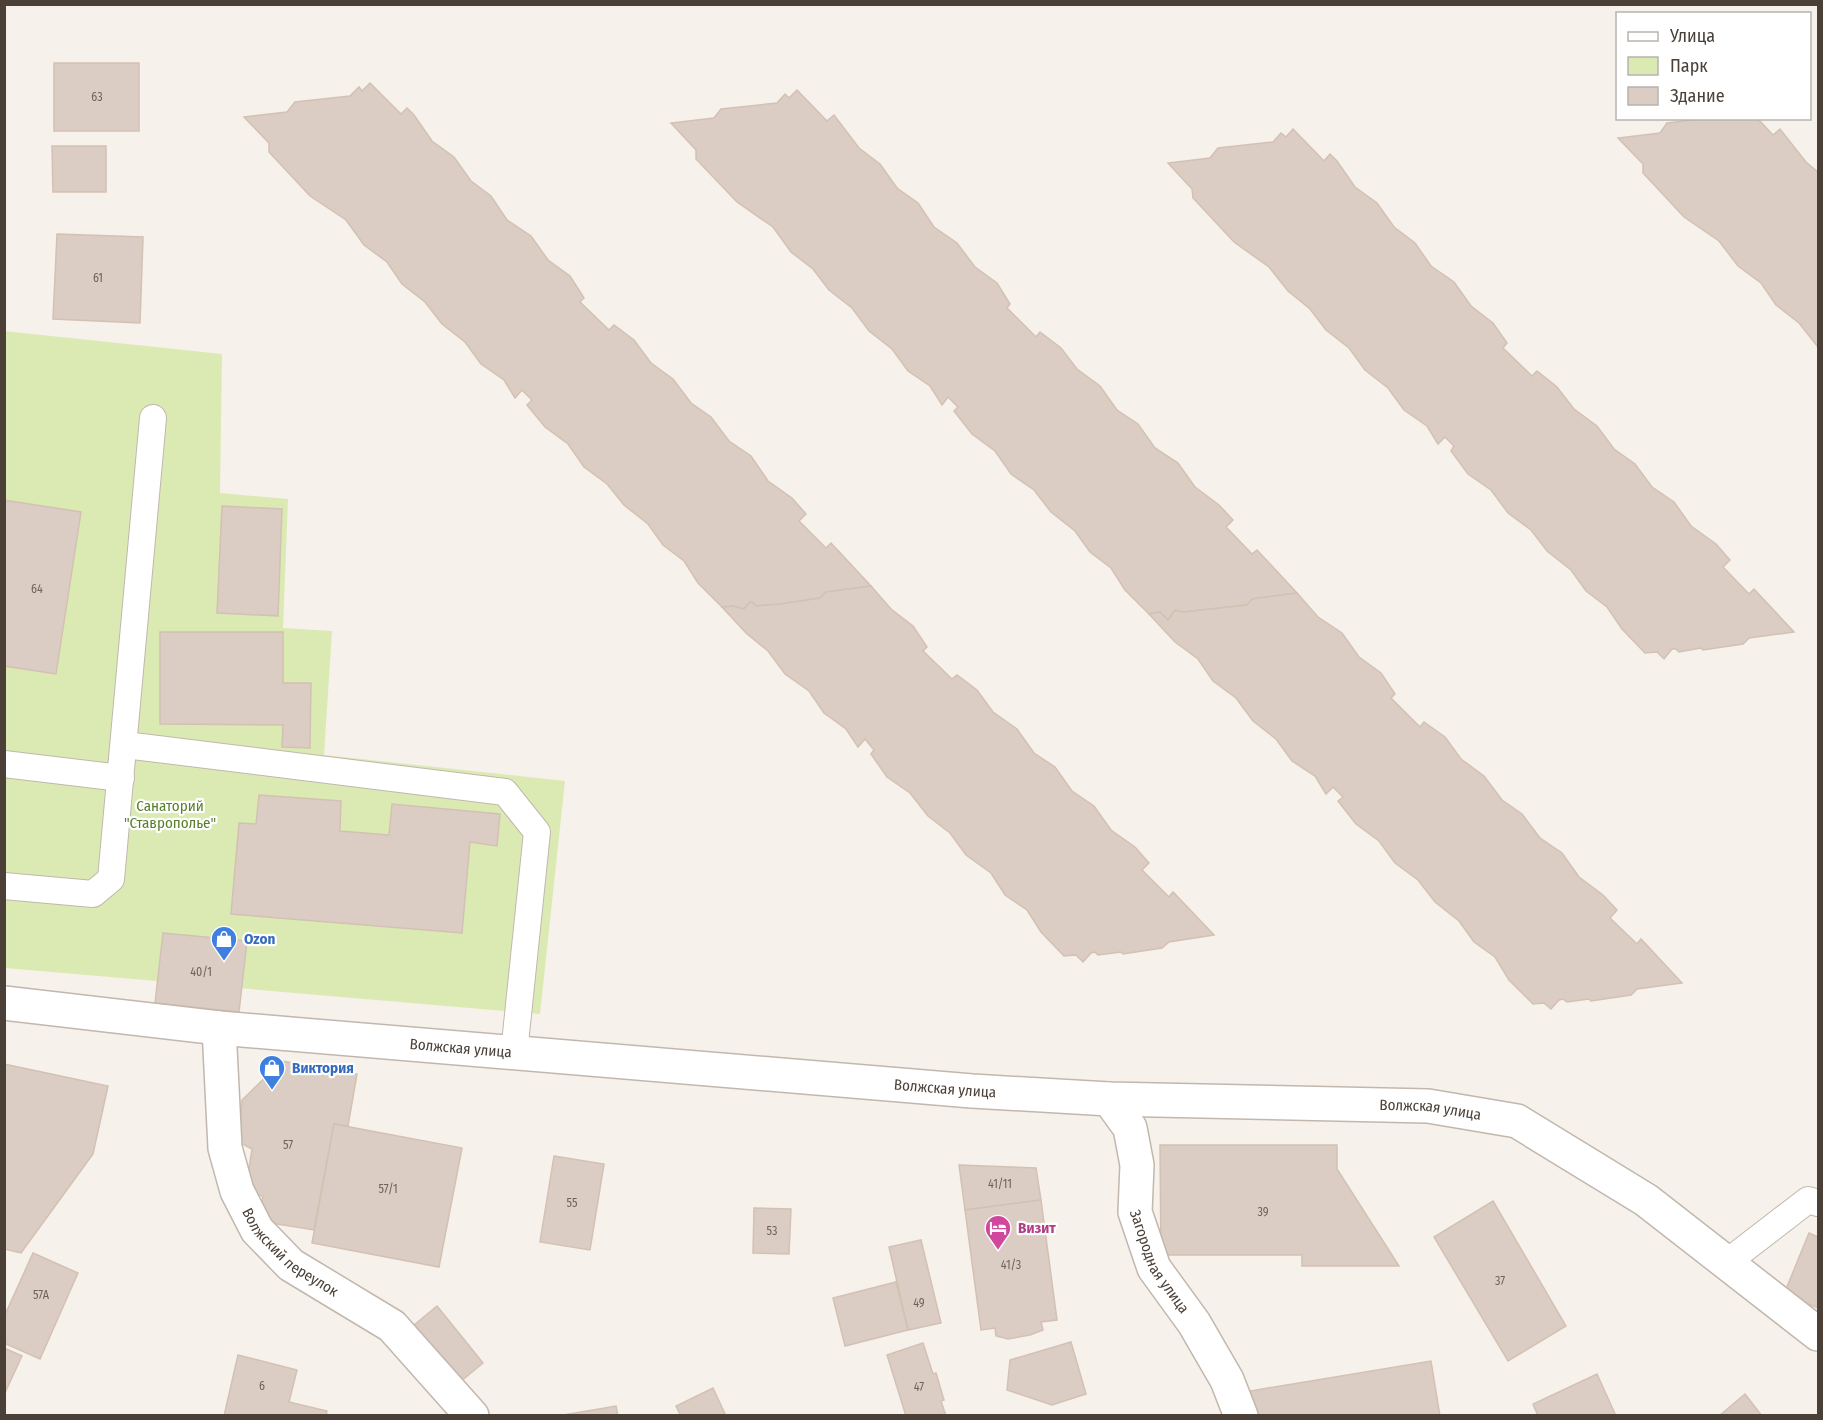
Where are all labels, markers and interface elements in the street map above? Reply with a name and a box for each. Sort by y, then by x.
legend [1616,12,1811,120]
text: Улица [1669,25,1715,47]
text: Парк [1670,55,1708,77]
text: Здание [1670,85,1725,107]
house number: 63 [91,90,103,104]
house number: 61 [93,271,103,285]
house number: 64 [31,582,43,596]
park label: Санаторий "Ставрополье" [124,797,216,832]
shop icon: Ozon [209,924,239,962]
place label: Ozon [244,930,275,948]
house number: 40/1 [190,965,212,979]
street label: Волжская улица [409,1035,512,1061]
shop icon: Виктория [257,1053,287,1091]
place label: Виктория [292,1059,354,1077]
street label: Волжская улица [893,1076,997,1101]
street label: Волжская улица [1379,1096,1483,1124]
house number: 57 [283,1138,293,1152]
house number: 41/11 [988,1177,1012,1191]
house number: 57/1 [378,1182,398,1196]
house number: 55 [567,1196,578,1210]
street label: Волжский переулок [238,1205,342,1300]
house number: 39 [1257,1205,1269,1219]
street label: Загородная улица [1126,1207,1193,1317]
hotel icon: Визит [983,1213,1013,1251]
place label: Визит [1018,1219,1056,1237]
house number: 53 [767,1224,777,1238]
house number: 41/3 [1001,1258,1021,1272]
house number: 37 [1495,1274,1505,1288]
house number: 57А [33,1288,50,1302]
house number: 49 [913,1296,925,1310]
house number: 6 [259,1379,265,1393]
house number: 47 [914,1380,924,1394]

